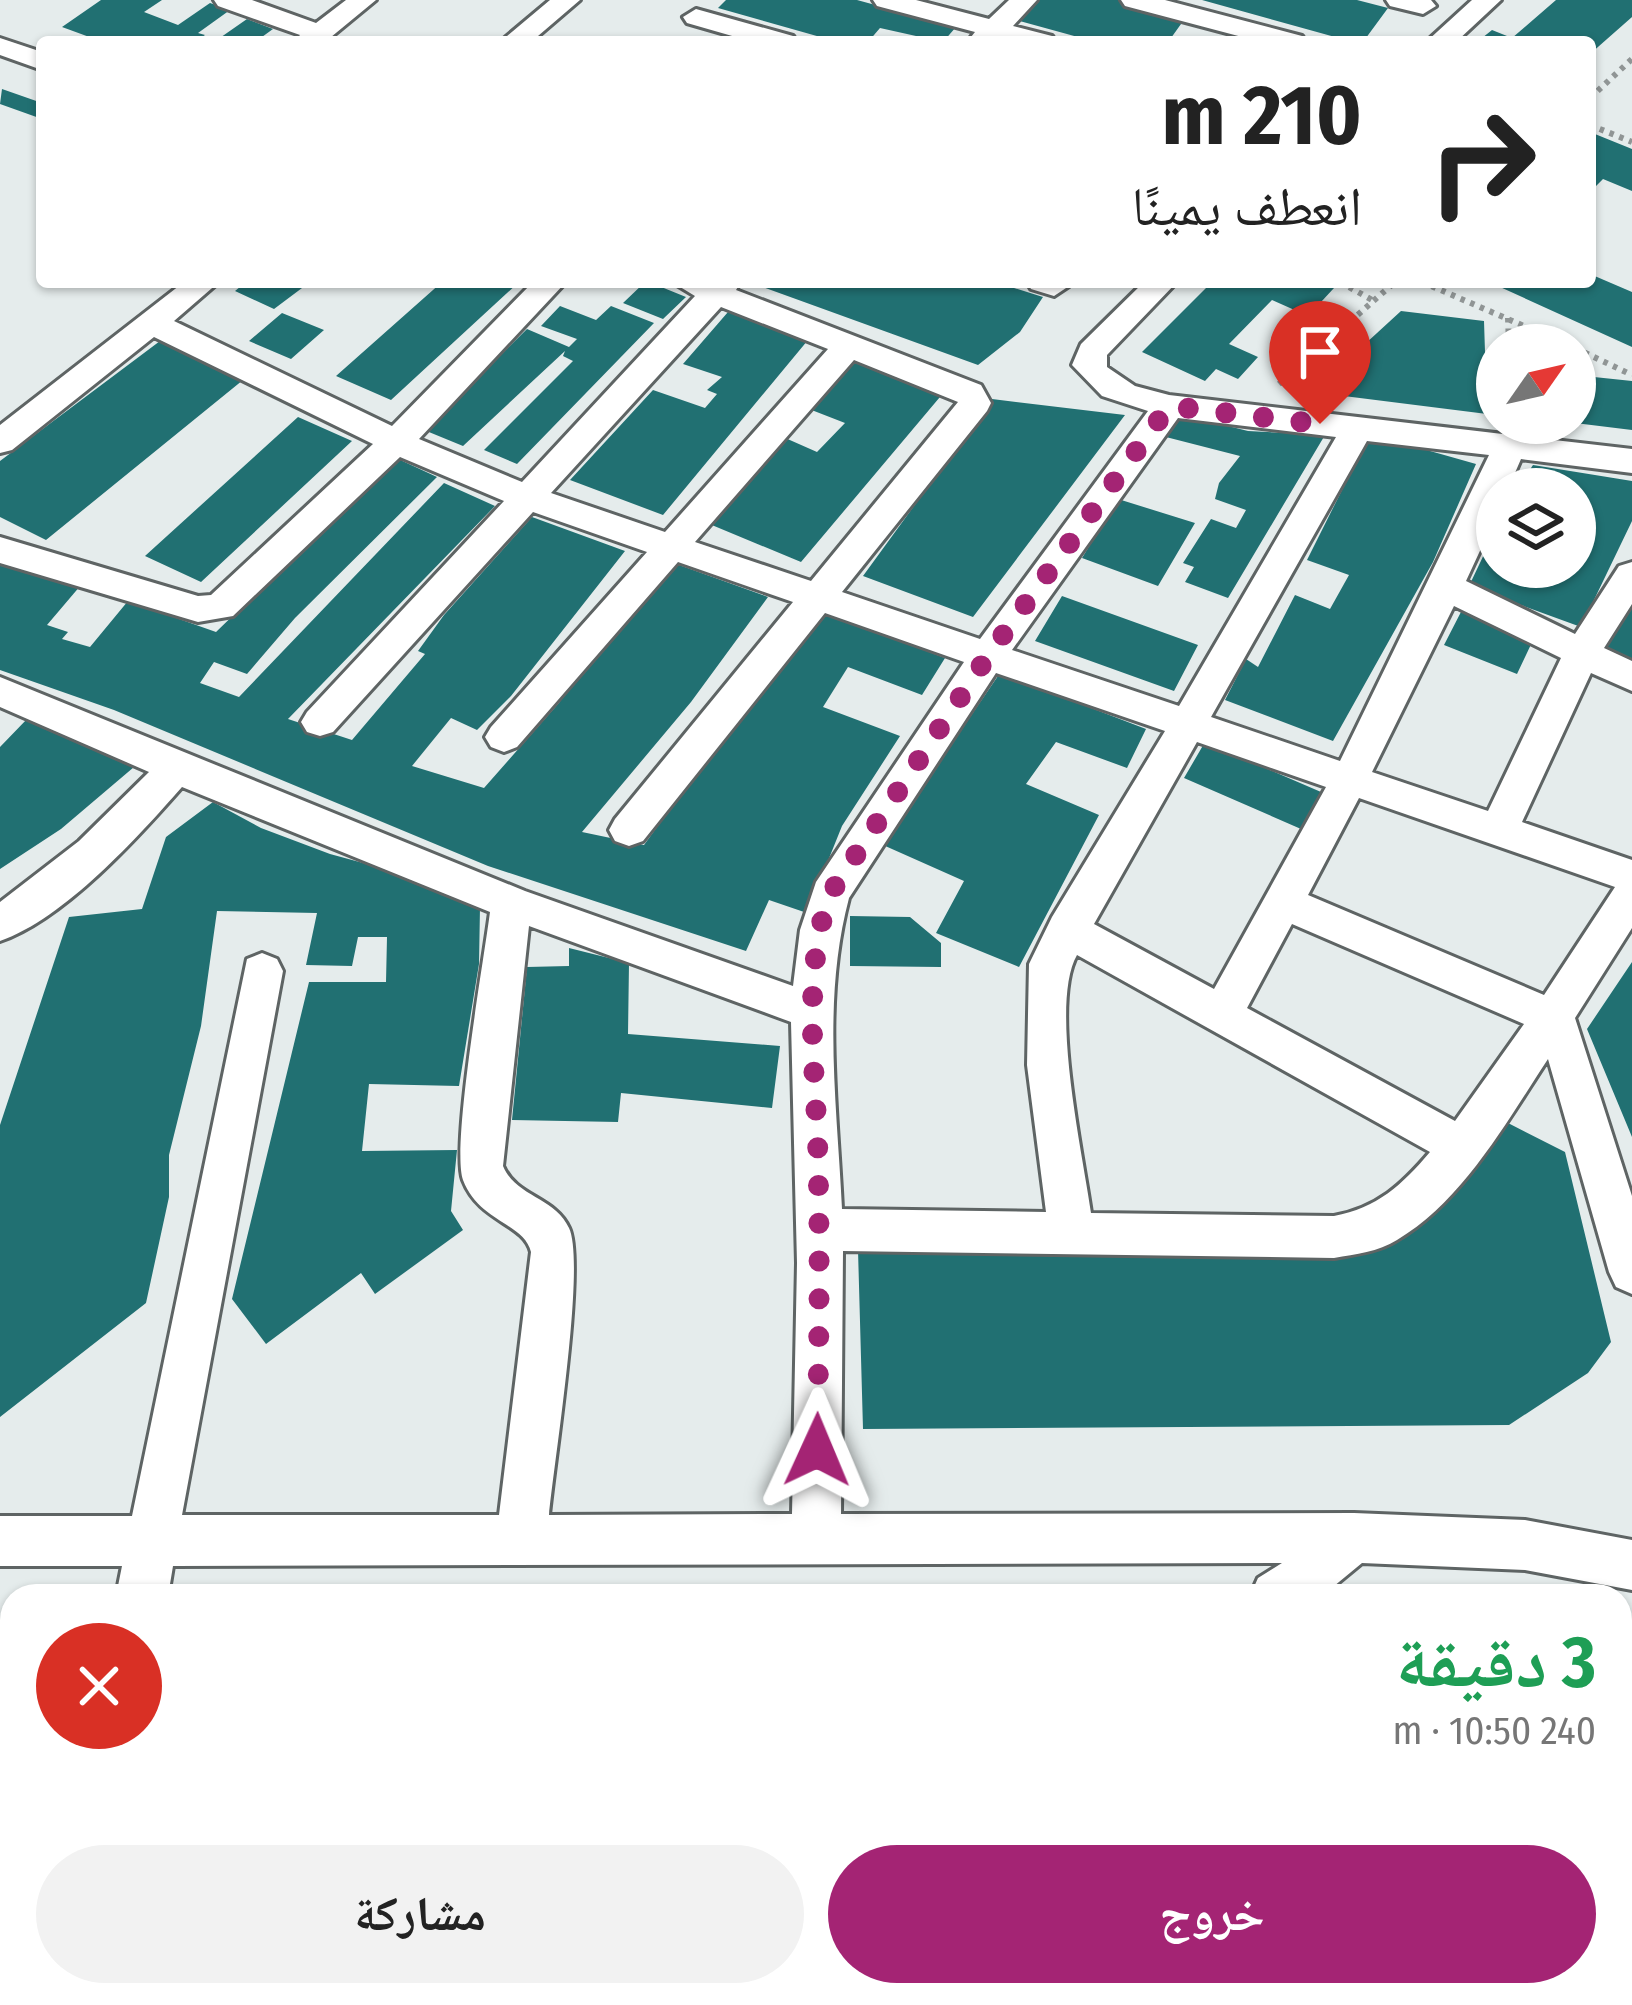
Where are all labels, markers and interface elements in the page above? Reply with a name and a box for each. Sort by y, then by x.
text: 210 m [1162,65,1362,166]
icon: right [1404,84,1560,240]
text: انعطف يمينًا [1131,175,1362,239]
pin [1269,301,1371,424]
icon: arrive [1287,319,1353,385]
north arrow [1476,324,1596,444]
map controls [1476,324,1596,588]
button: layers [1476,468,1596,588]
position arrow [754,1387,880,1513]
text: 3 دقيقة [1396,1620,1596,1706]
button: close [36,1623,162,1749]
text: 240 m · 10:50 [1392,1708,1596,1754]
button: مشاركة [36,1845,804,1983]
button: خروج [828,1845,1596,1983]

